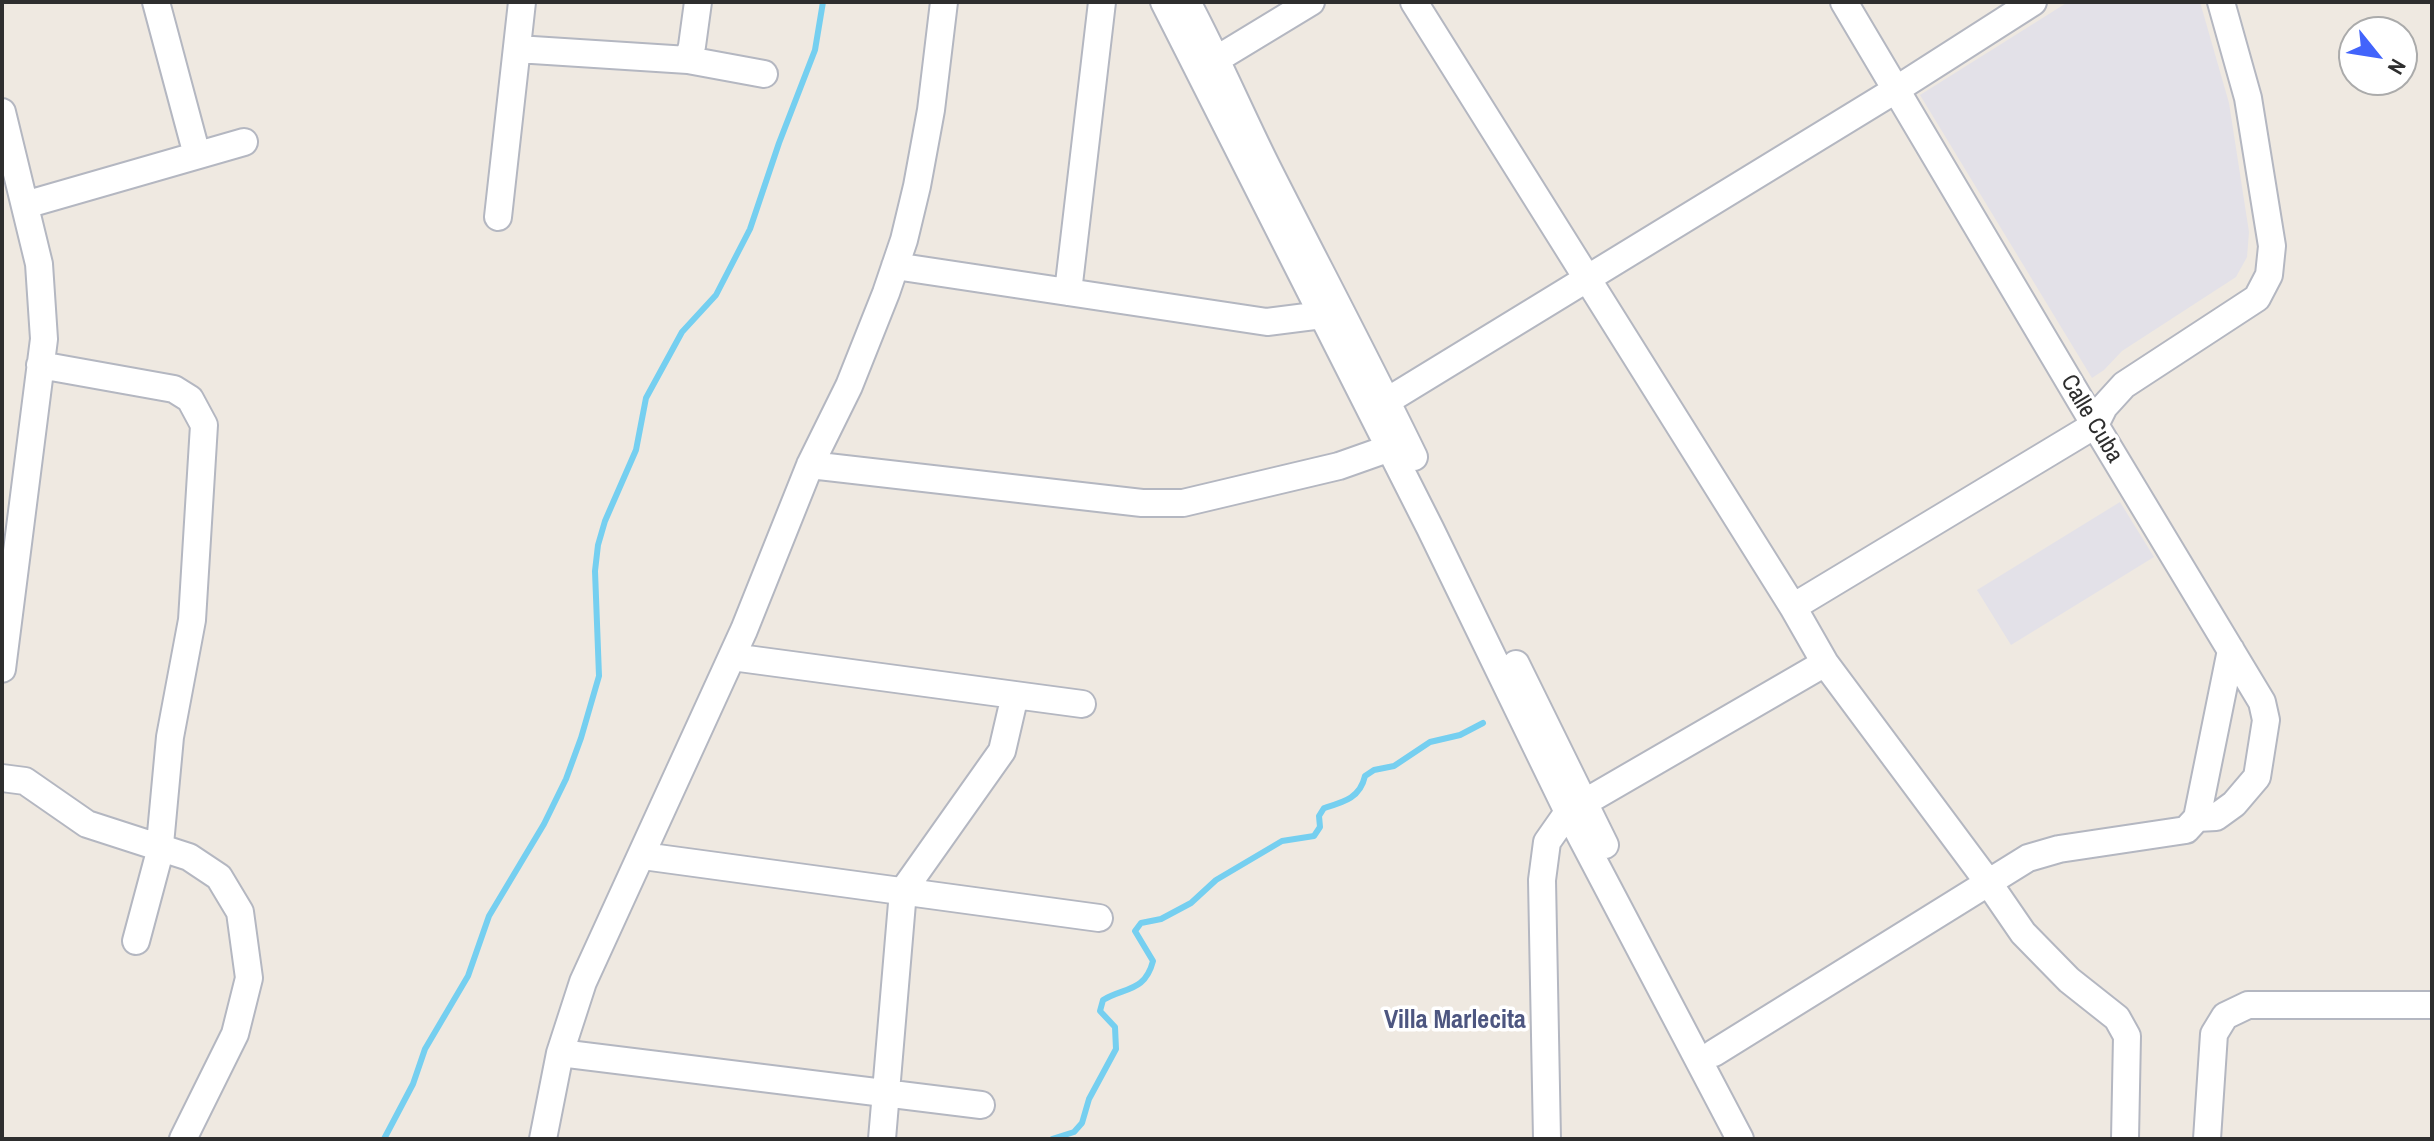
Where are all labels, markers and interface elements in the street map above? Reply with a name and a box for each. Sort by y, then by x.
north arrow [2338,16,2418,96]
text: N [2381,54,2413,80]
street label: Calle Cuba [2054,370,2128,468]
district label: Villa Marlecita [1384,1005,1526,1037]

